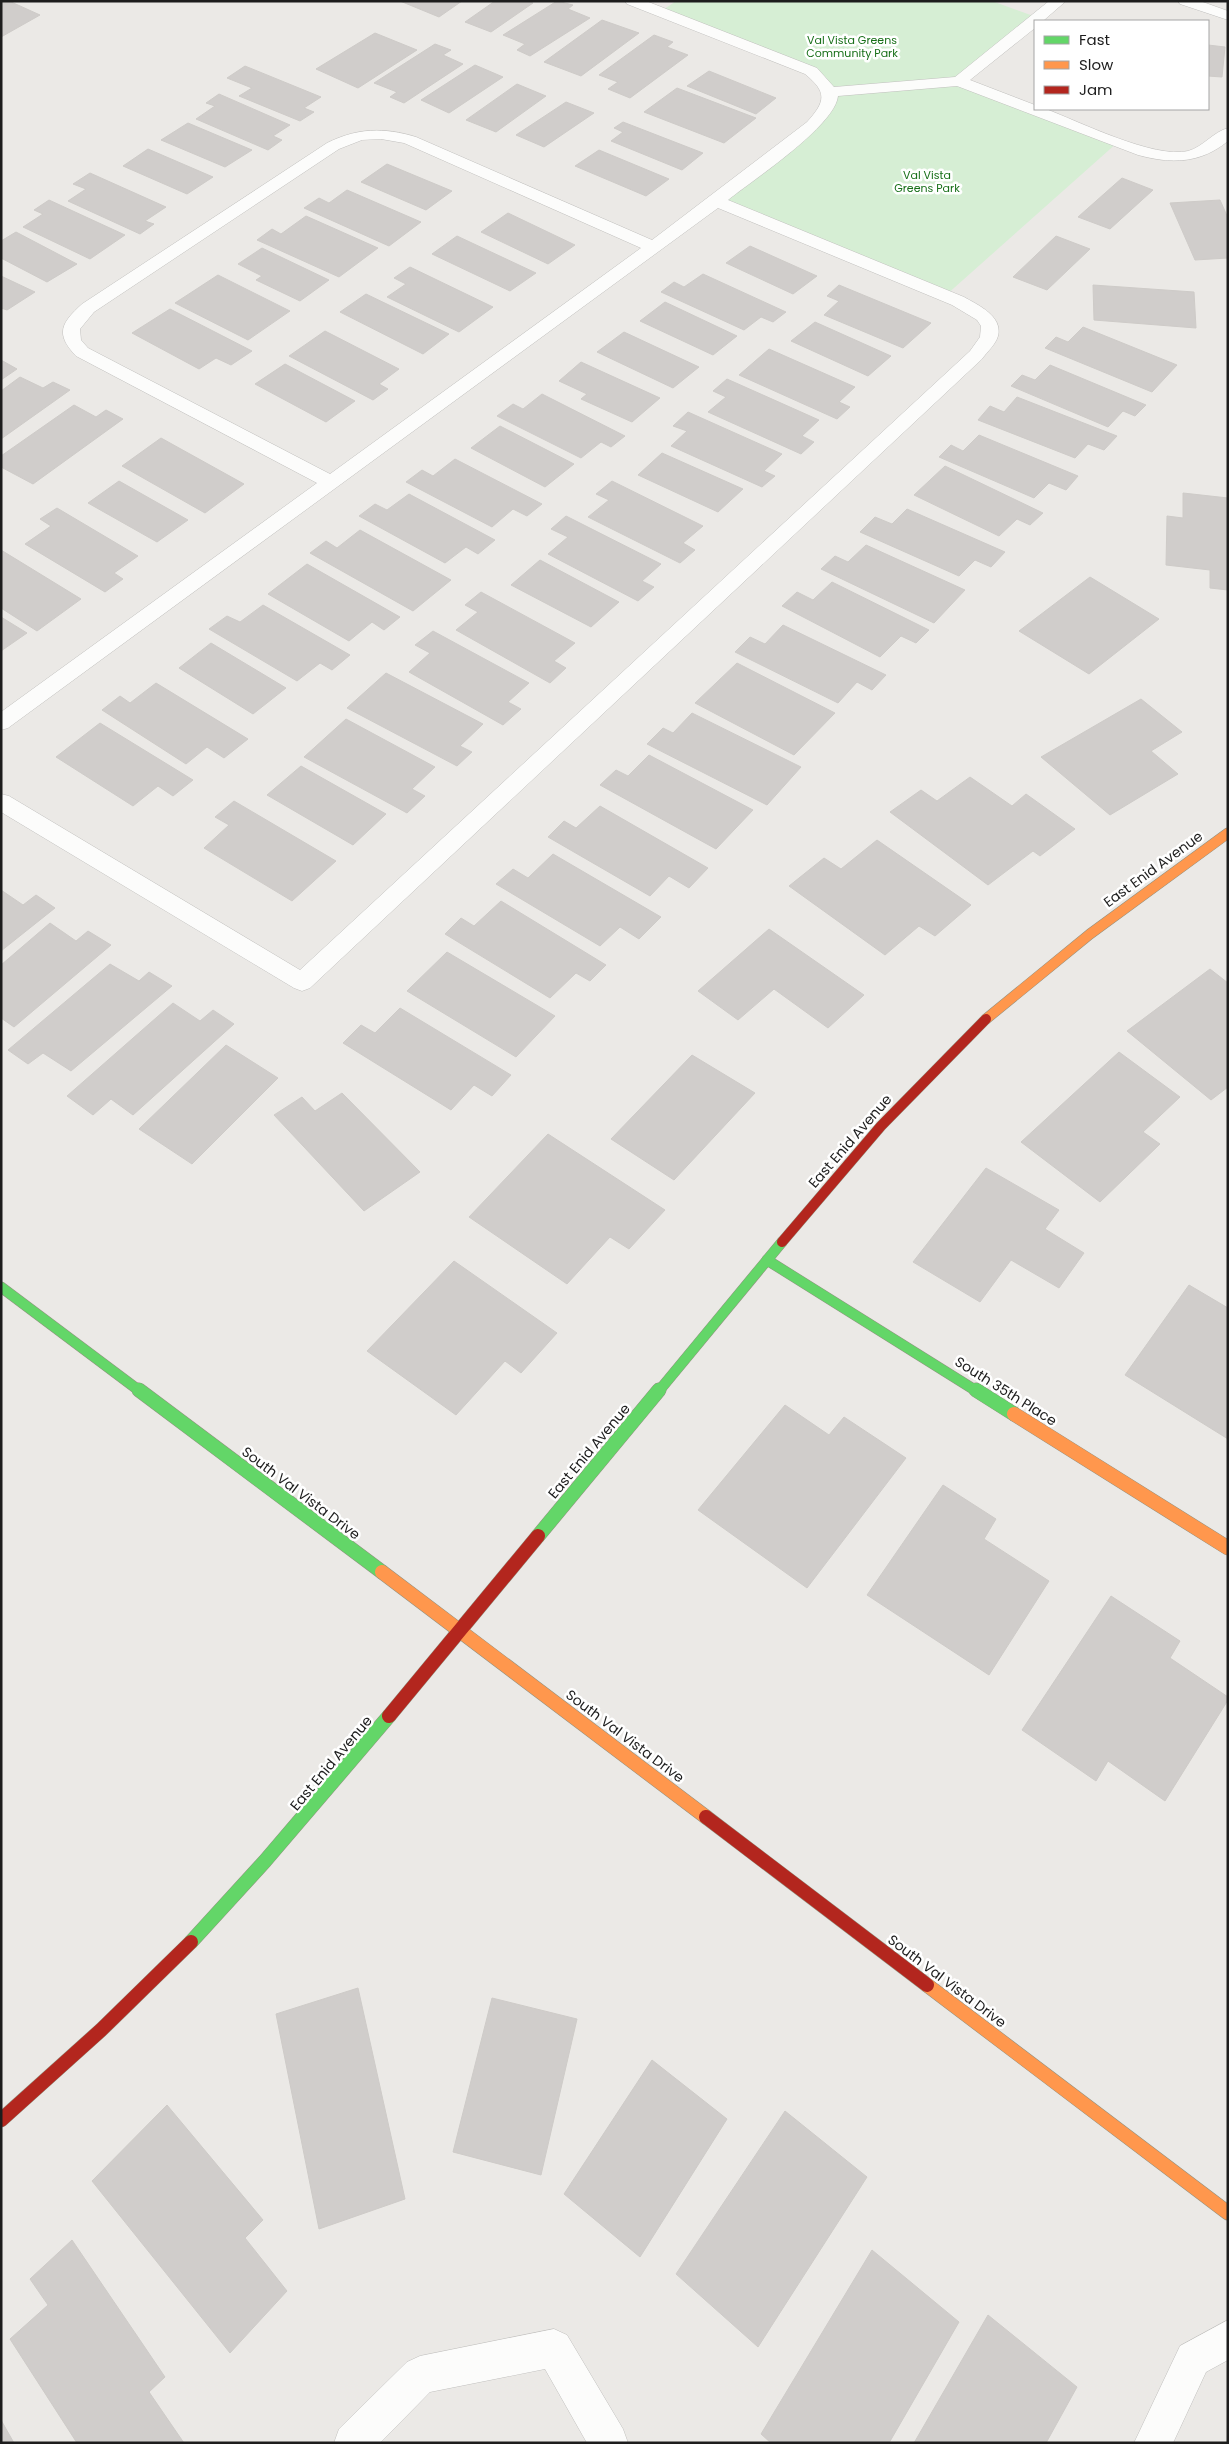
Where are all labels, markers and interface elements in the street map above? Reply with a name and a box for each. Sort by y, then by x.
legend [1034,20,1209,110]
text: Fast [1079,29,1110,50]
park label: Val Vista Greens Community Park [806,32,898,61]
text: Slow [1079,54,1114,75]
text: Jam [1079,79,1113,100]
park label: Val Vista Greens Park [894,167,960,196]
street label: East Enid Avenue [1099,826,1207,912]
street label: East Enid Avenue [804,1090,897,1192]
street label: South 35th Place [951,1352,1061,1431]
street label: East Enid Avenue [543,1399,635,1503]
street label: South Val Vista Drive [238,1442,365,1544]
street label: South Val Vista Drive [562,1685,689,1787]
street label: East Enid Avenue [285,1711,377,1815]
street label: South Val Vista Drive [884,1930,1011,2032]

